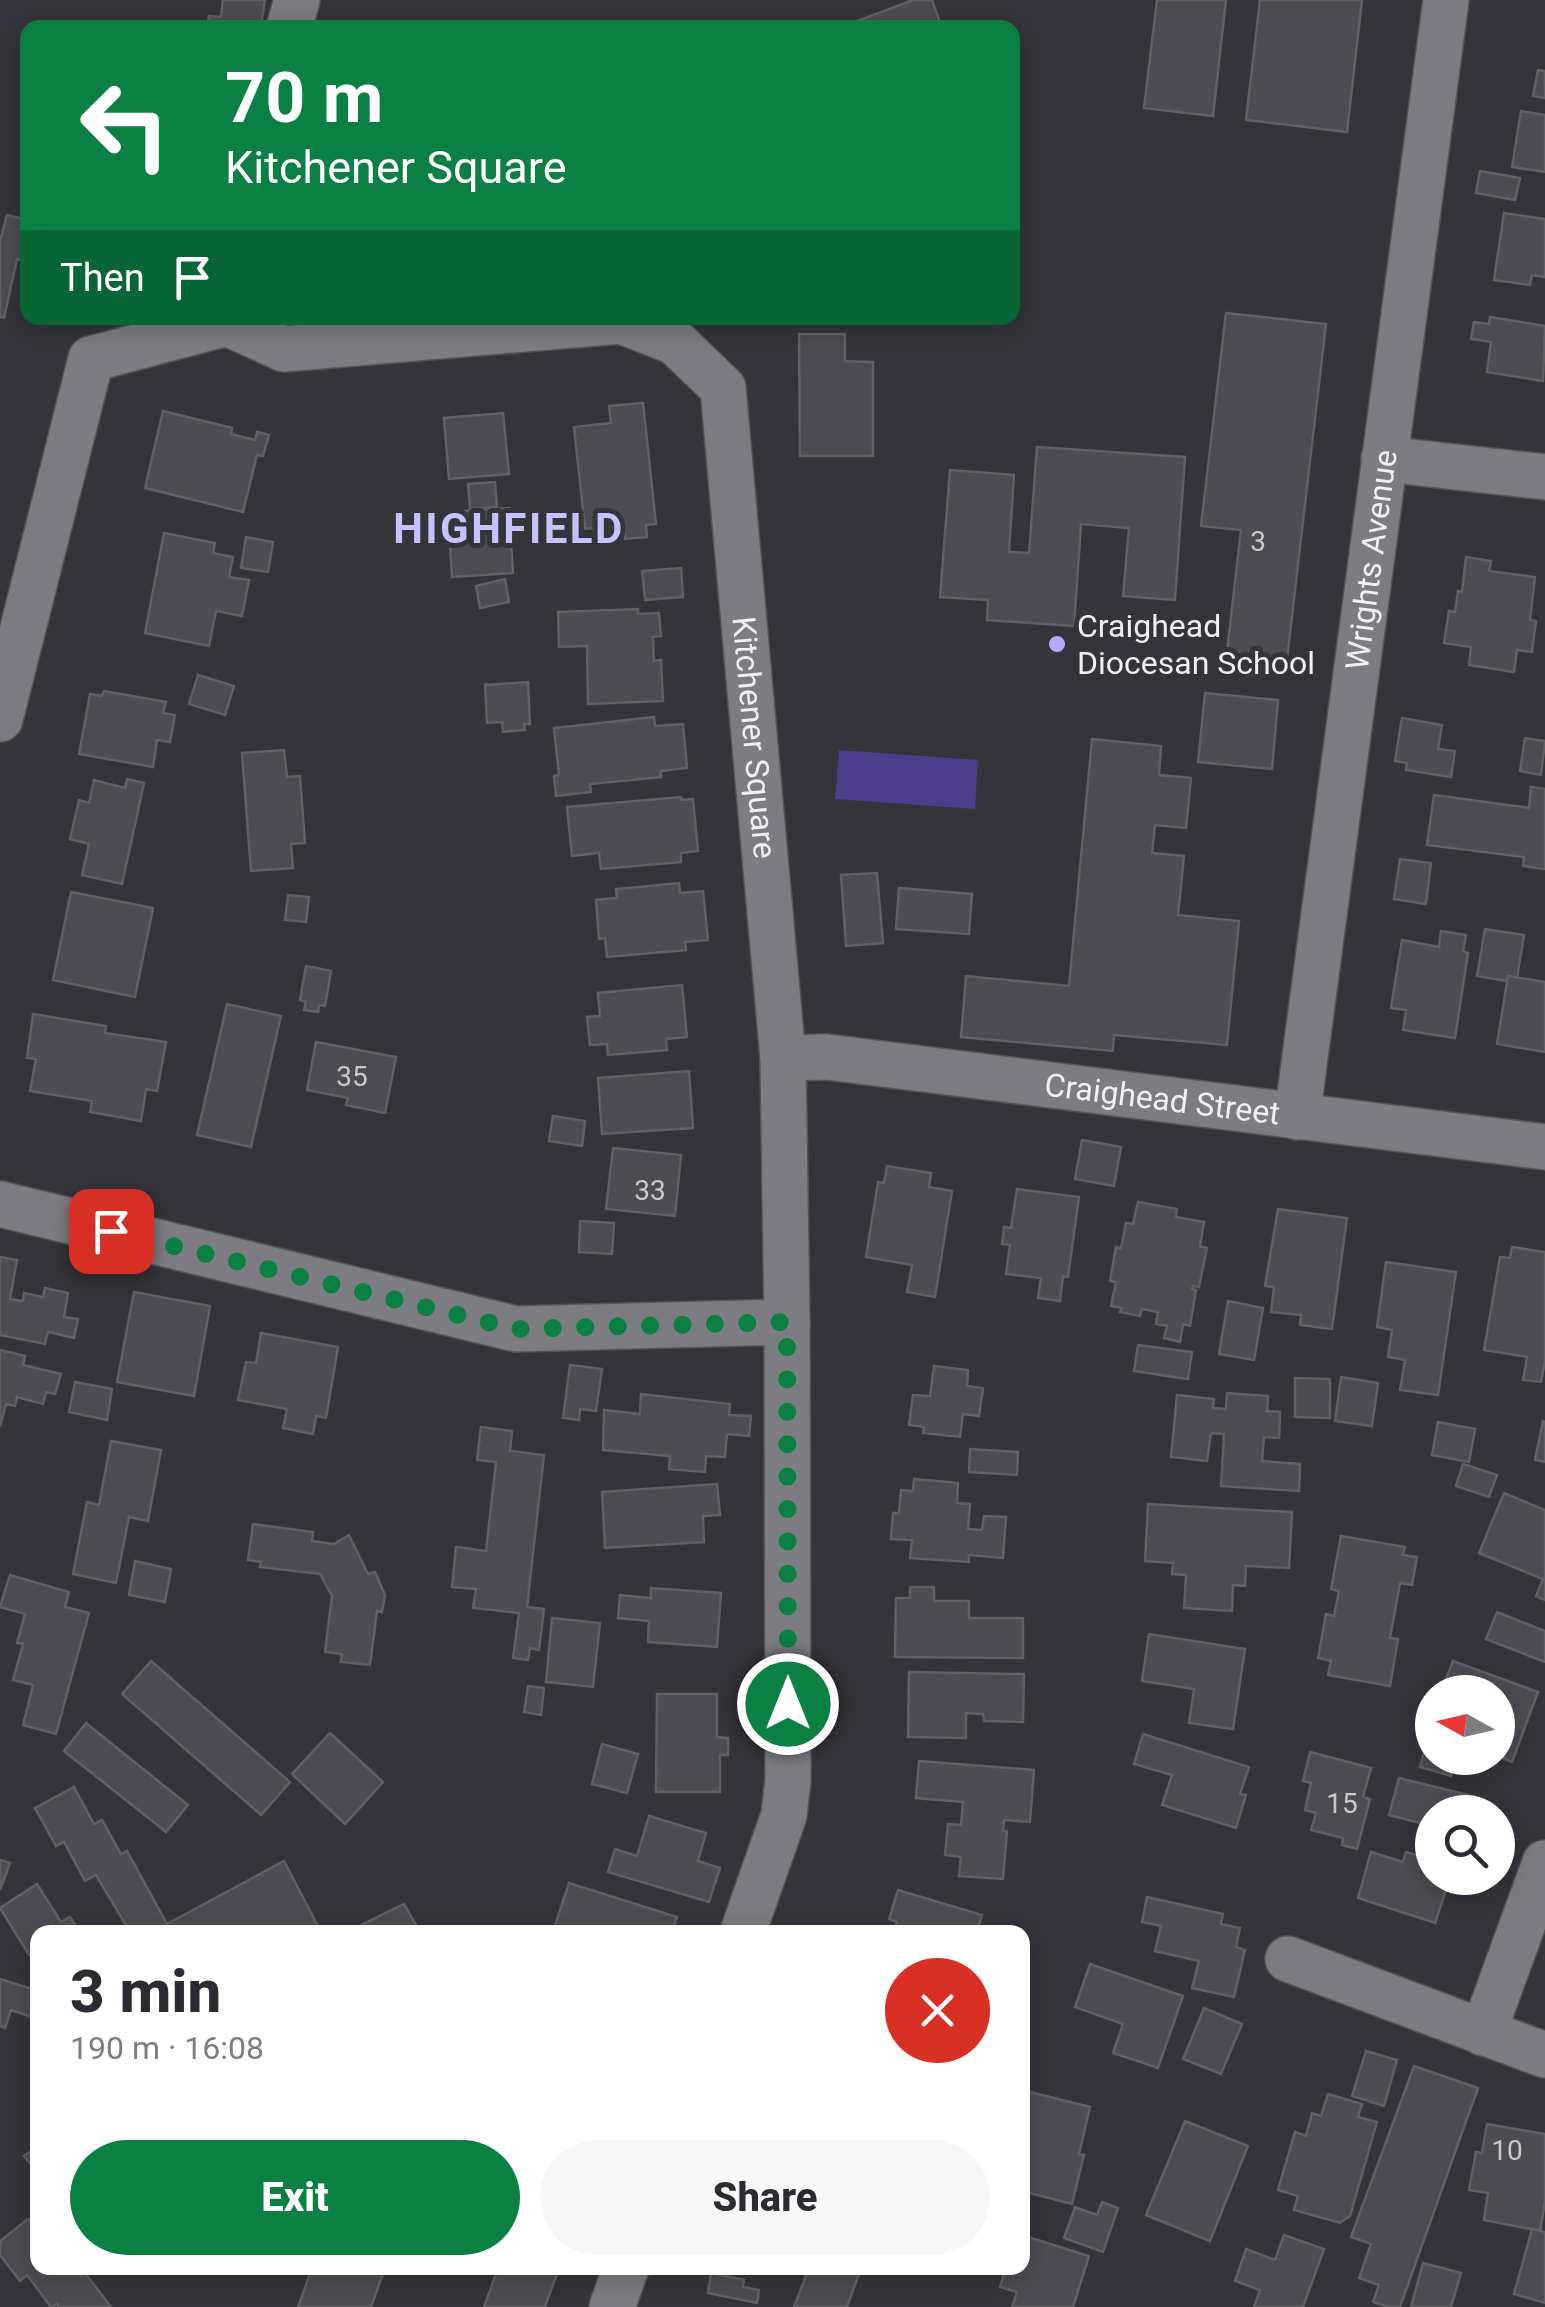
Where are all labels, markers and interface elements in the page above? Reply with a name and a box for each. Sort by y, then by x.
text: 70 m [225,57,383,139]
icon: left [60,60,190,190]
text: Kitchener Square [225,141,567,194]
icon: arrive [165,250,220,305]
text: Then [60,256,145,300]
street label: Wrights Avenue [1338,447,1405,672]
district label: HIGHFIELD [393,504,625,553]
house number: 3 [1250,525,1266,558]
place label: Craighead Diocesan School [1077,607,1315,682]
street label: Kitchener Square [725,615,784,860]
marker: Craighead Diocesan School [1046,633,1068,655]
house number: 35 [336,1060,368,1093]
street label: Craighead Street [1043,1065,1282,1133]
house number: 33 [634,1174,666,1207]
pin [69,1189,154,1274]
icon: arrive [84,1204,139,1259]
position arrow [736,1652,840,1756]
north arrow [1415,1675,1515,1775]
map controls [1415,1675,1515,1895]
house number: 15 [1326,1787,1358,1820]
button: search [1415,1795,1515,1895]
text: 3 min [70,1956,221,2027]
button: close [885,1958,990,2063]
text: 190 m · 16:08 [70,2029,264,2067]
house number: 10 [1491,2134,1523,2167]
button: Exit [70,2140,520,2255]
button: Share [540,2140,990,2255]

